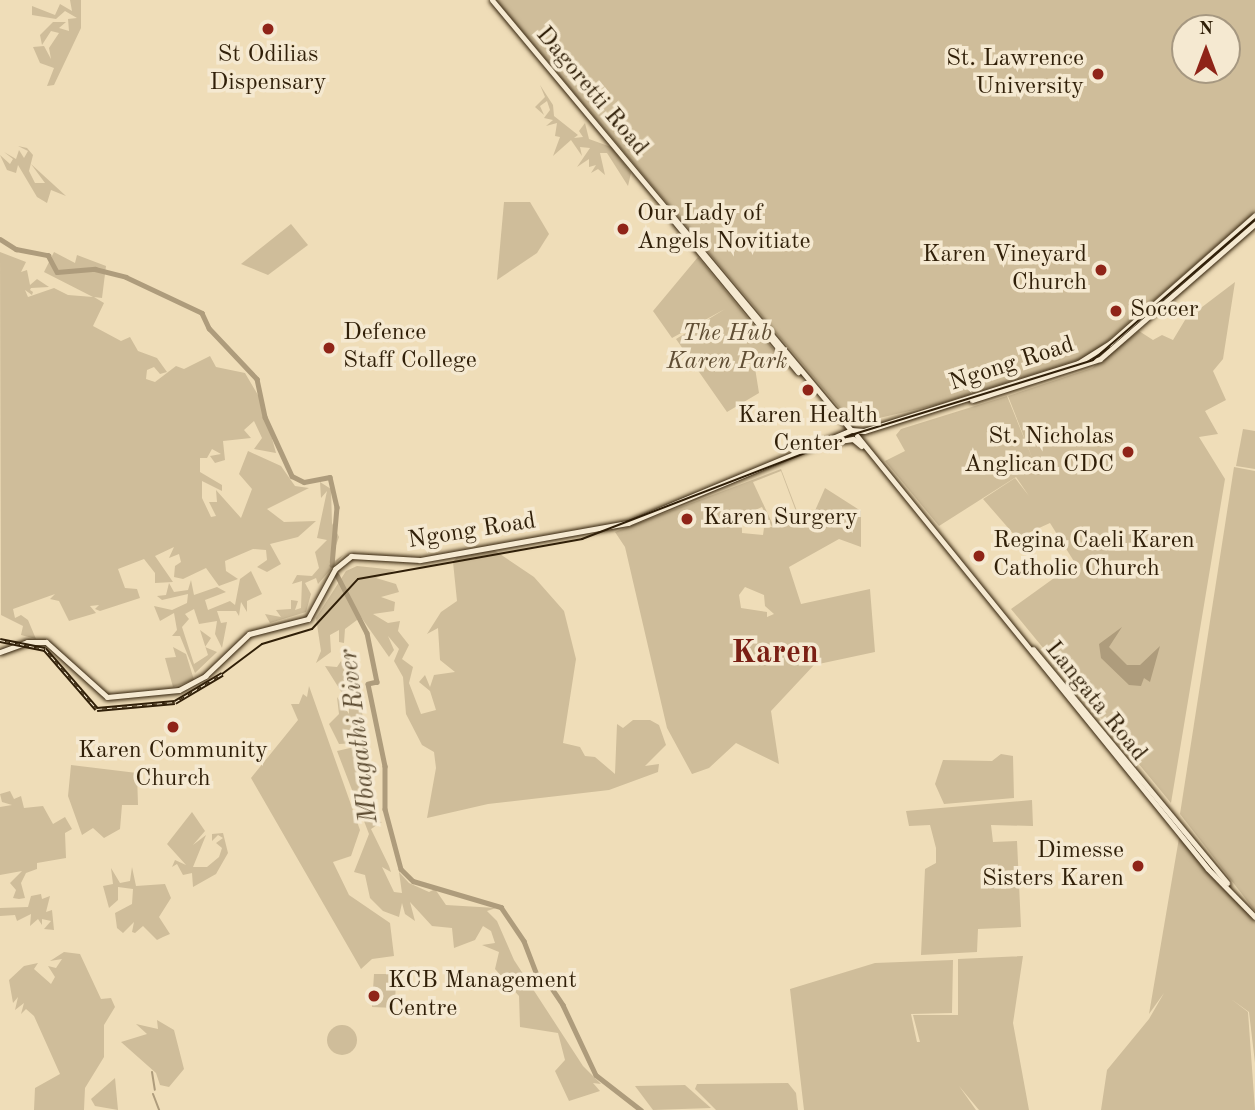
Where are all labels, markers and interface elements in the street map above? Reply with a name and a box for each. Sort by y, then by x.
north arrow [1171,14,1241,84]
marker: St Odilias Dispensary [258,19,278,39]
text: N [1199,20,1213,39]
street label: Dagoretti Road [529,22,653,162]
place label: St Odilias Dispensary [210,42,326,98]
place label: St. Lawrence University [946,46,1084,102]
marker: St. Lawrence University [1090,66,1106,82]
place label: Our Lady of Angels Novitiate [637,201,811,257]
marker: Our Lady of Angels Novitiate [615,221,631,237]
place label: Karen Vineyard Church [922,242,1087,298]
marker: Karen Vineyard Church [1093,262,1109,278]
place label: Soccer [1130,297,1199,325]
marker: Soccer [1108,303,1124,319]
place label: Defence Staff College [343,320,477,376]
park label: The Hub Karen Park [666,321,788,377]
street label: Ngong Road [946,331,1078,399]
marker: Defence Staff College [321,340,337,356]
marker: Karen Health Center [798,380,818,400]
place label: Karen Health Center [738,403,878,459]
place label: St. Nicholas Anglican CDC [964,424,1114,480]
marker: St. Nicholas Anglican CDC [1120,444,1136,460]
place label: Karen Surgery [703,505,858,533]
street label: Ngong Road [406,508,538,556]
marker: Karen Surgery [677,509,697,529]
place label: Regina Caeli Karen Catholic Church [993,528,1195,584]
marker: Regina Caeli Karen Catholic Church [971,548,987,564]
district label: Karen [731,635,819,673]
street label: Langata Road [1038,636,1152,768]
water label: Mbagathi River [334,647,386,825]
marker: Karen Community Church [165,719,181,735]
place label: Karen Community Church [78,738,268,794]
place label: Dimesse Sisters Karen [982,838,1124,894]
marker: Dimesse Sisters Karen [1130,858,1146,874]
place label: KCB Management Centre [388,968,577,1024]
marker: KCB Management Centre [366,988,382,1004]

